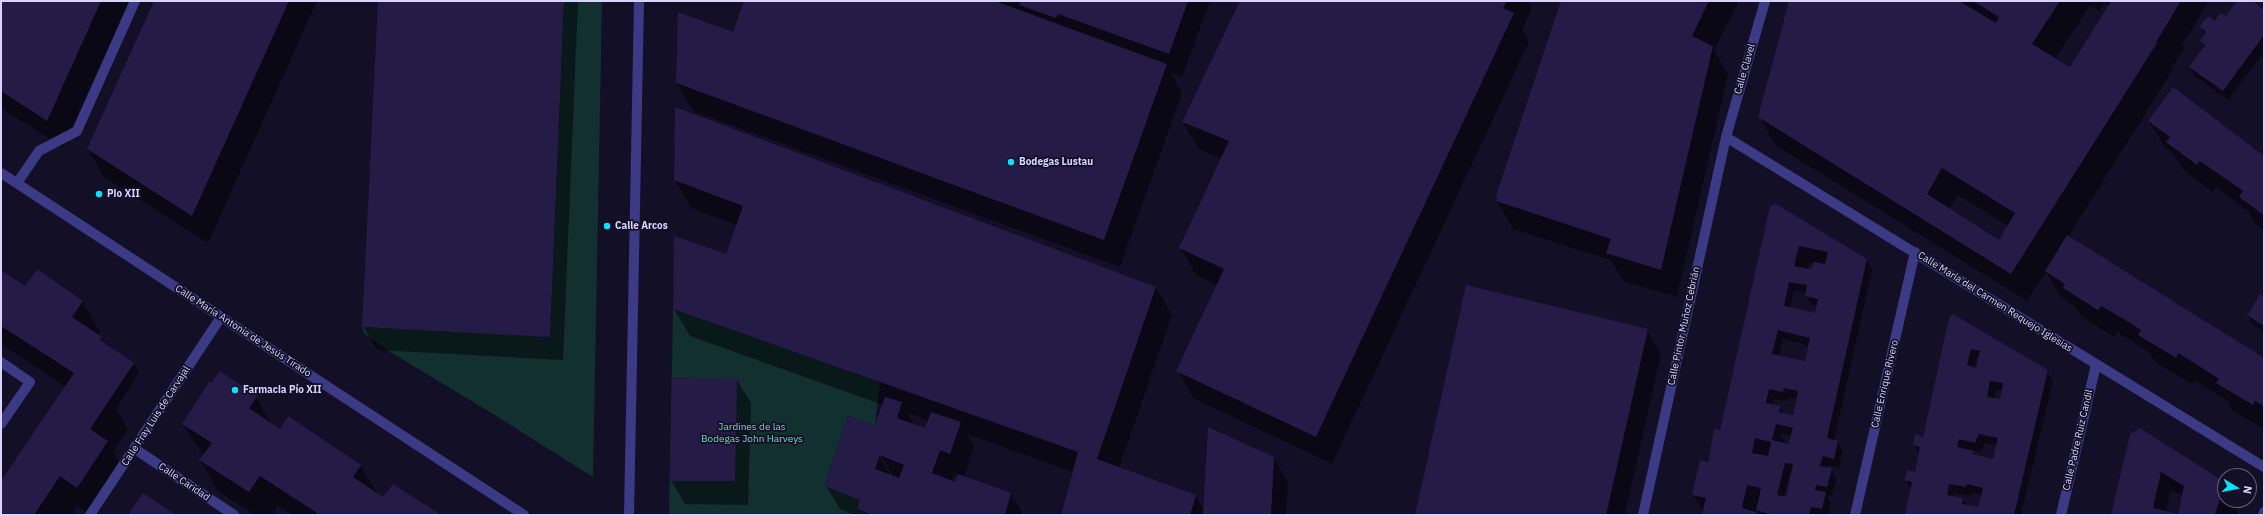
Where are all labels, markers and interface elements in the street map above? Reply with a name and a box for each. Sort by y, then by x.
street label: Calle Clavel [1732,42,1758,96]
place label: Bodegas Lustau [1019,156,1093,168]
marker: Bodegas Lustau [1006,157,1016,167]
place label: Pio XII [107,188,140,200]
marker: Pio XII [94,189,104,199]
place label: Calle Arcos [615,220,668,232]
marker: Calle Arcos [602,221,612,231]
street label: Calle María del Carmen Requejo Iglesias [1915,249,2075,355]
street label: Calle Pintor Muñoz Cebrián [1666,266,1702,386]
street label: Calle María Antonia de Jesús Tirado [173,282,313,380]
street label: Calle Enrique Rivero [1869,339,1901,429]
street label: Calle Fray Luis de Carvajal [119,364,193,468]
place label: Farmacia Pío XII [243,384,322,396]
marker: Farmacia Pío XII [230,385,240,395]
street label: Calle Padre Ruiz Candil [2061,388,2095,492]
park label: Jardines de las Bodegas John Harveys [701,421,803,444]
street label: Calle Caridad [156,460,212,504]
north arrow [2217,468,2257,508]
text: N [2240,485,2255,495]

